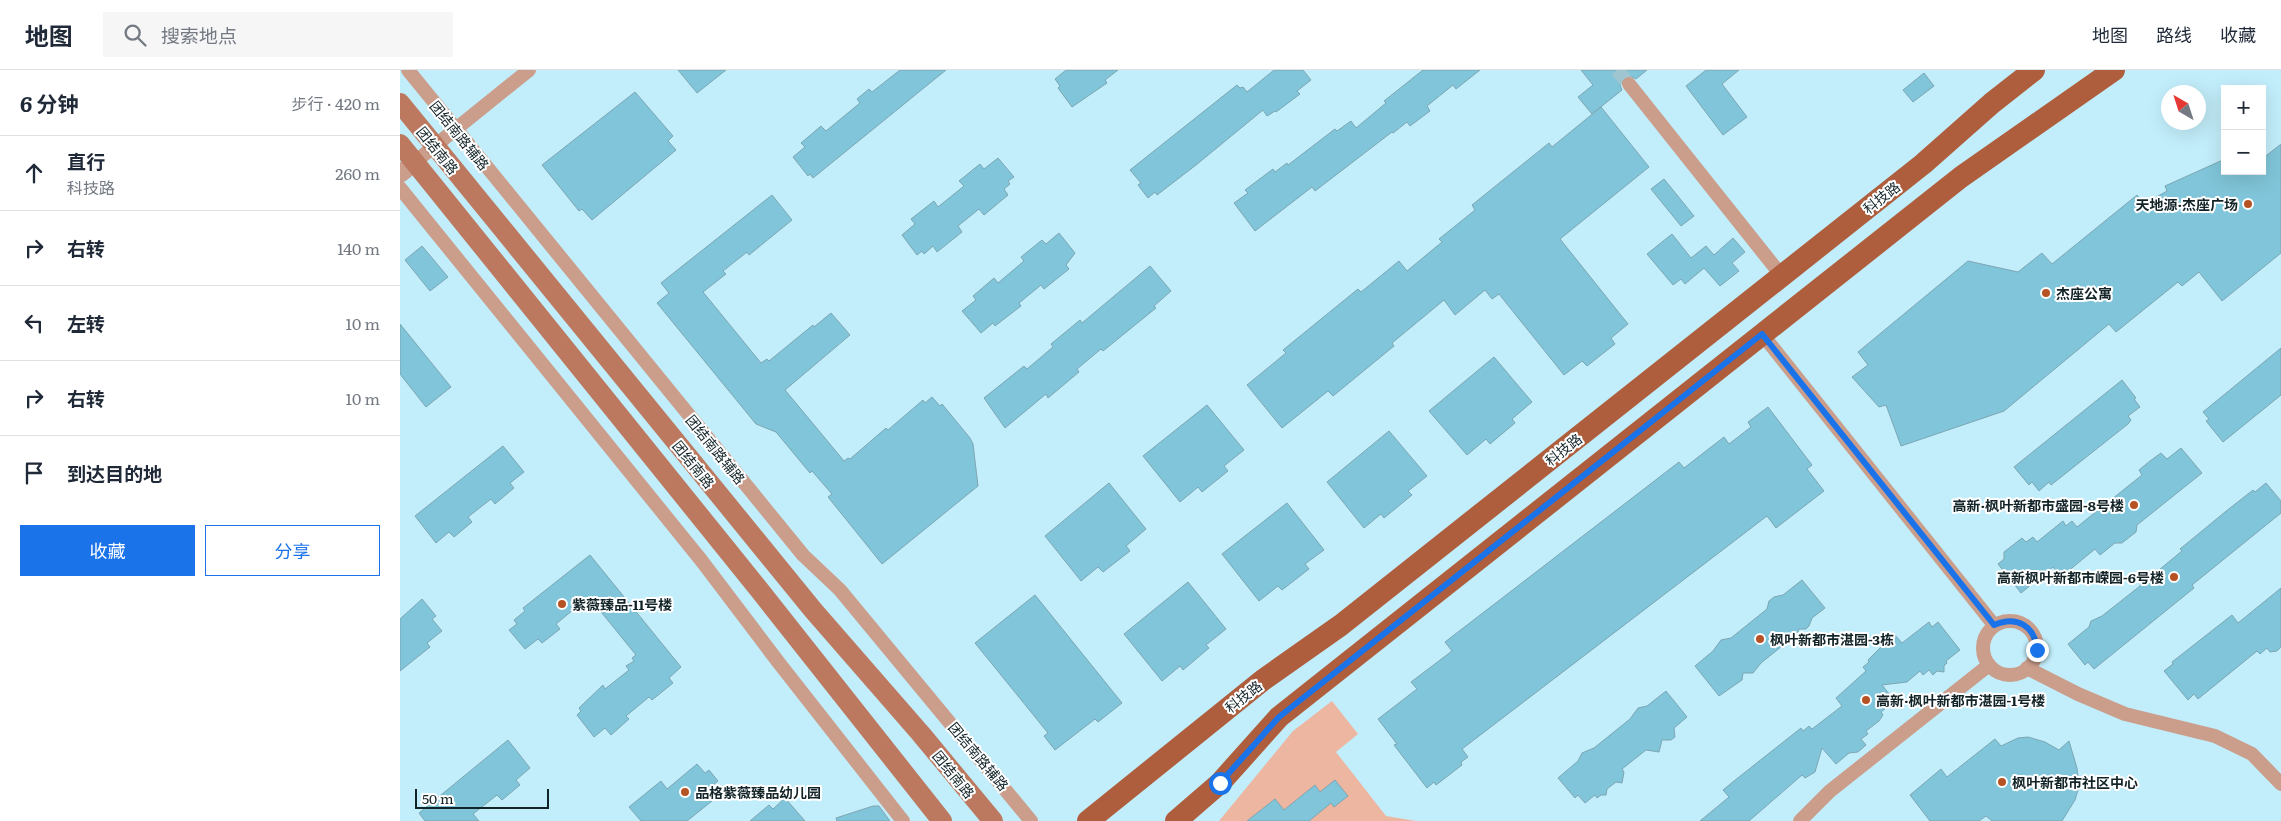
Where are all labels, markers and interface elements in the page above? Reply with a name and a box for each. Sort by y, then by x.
search box [103,12,453,57]
text: 地图 [25,17,73,52]
icon: search [121,21,149,49]
text: 搜索地点 [161,21,237,49]
text: 地图 [2092,21,2128,48]
text: 路线 [2156,21,2192,48]
text: 收藏 [2220,21,2256,48]
north arrow [2161,85,2206,130]
map controls [2221,85,2266,175]
button: + [2221,85,2266,130]
text: 6 分钟 [20,87,78,118]
text: 步行 · 420 m [291,91,380,115]
street label: 团结南路辅路 [427,97,493,173]
street label: 团结南路 [414,123,462,177]
button: − [2221,130,2266,175]
text: 直行 [67,147,105,175]
icon: ahead [20,159,48,187]
text: 260 m [335,161,380,185]
text: 科技路 [67,175,115,199]
street label: 科技路 [1858,176,1904,218]
place label: 天地源·杰座广场 [2135,194,2238,214]
marker: 天地源·杰座广场 [2242,198,2254,210]
icon: right [20,234,48,262]
text: 右转 [67,234,105,262]
text: 140 m [337,236,380,260]
place label: 杰座公寓 [2056,283,2112,303]
marker: 杰座公寓 [2040,287,2052,299]
icon: left [20,309,48,337]
text: 左转 [67,309,105,337]
text: 10 m [346,311,380,335]
icon: right [20,384,48,412]
text: 右转 [67,384,105,412]
text: 10 m [346,386,380,410]
street label: 团结南路辅路 [683,411,749,487]
street label: 科技路 [1540,428,1586,470]
street label: 团结南路 [670,437,718,491]
icon: arrive [20,459,48,487]
text: 到达目的地 [67,459,162,487]
place label: 高新·枫叶新都市盛园-8号楼 [1952,495,2124,515]
marker: 高新·枫叶新都市盛园-8号楼 [2128,499,2140,511]
button: 收藏 [20,525,195,576]
button: 分享 [205,525,380,576]
place label: 高新枫叶新都市嵘园-6号楼 [1997,567,2164,587]
marker: 高新枫叶新都市嵘园-6号楼 [2168,571,2180,583]
place label: 紫薇臻品-11号楼 [572,594,672,614]
marker: 紫薇臻品-11号楼 [556,598,568,610]
place label: 枫叶新都市湛园-3栋 [1770,629,1894,649]
marker: 枫叶新都市湛园-3栋 [1754,633,1766,645]
route end [2026,639,2049,662]
street label: 科技路 [1220,675,1266,717]
place label: 高新·枫叶新都市湛园-1号楼 [1876,690,2045,710]
marker: 高新·枫叶新都市湛园-1号楼 [1860,694,1872,706]
street label: 团结南路辅路 [946,718,1012,794]
street label: 团结南路 [930,747,978,801]
route start [1209,772,1232,795]
place label: 枫叶新都市社区中心 [2012,772,2138,792]
marker: 枫叶新都市社区中心 [1996,776,2008,788]
place label: 品格紫薇臻品幼儿园 [695,782,821,802]
scale bar [415,786,549,809]
marker: 品格紫薇臻品幼儿园 [679,786,691,798]
text: 50 m [422,788,454,808]

